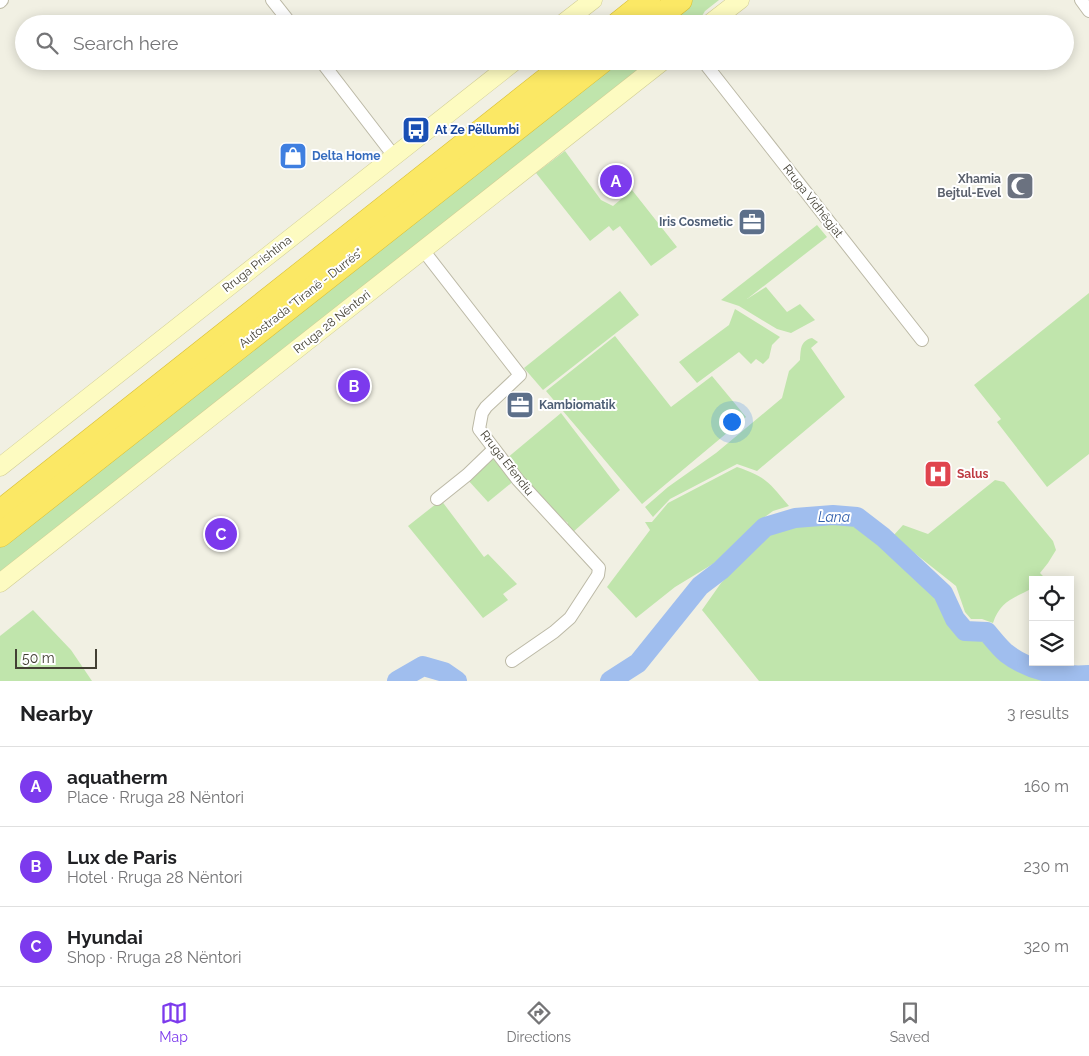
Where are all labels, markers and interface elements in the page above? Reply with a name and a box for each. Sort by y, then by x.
search box [15,15,1074,70]
icon: search [33,29,61,57]
text: Search here [73,32,179,54]
bus stop icon: At Ze Pëllumbi [401,115,431,145]
place label: At Ze Pëllumbi [435,123,519,137]
shop icon: Delta Home [278,141,308,171]
place label: Delta Home [312,149,380,163]
pin: A [600,162,632,200]
street label: Rruga Vidhëgjat [780,162,846,240]
mosque icon: Xhamia Bejtul-Evel [1005,171,1035,201]
place label: Xhamia Bejtul-Evel [937,172,1001,200]
office icon: Iris Cosmetic [737,207,767,237]
place label: Iris Cosmetic [659,215,733,229]
street label: Rruga Prishtina [220,233,294,295]
street label: Autostrada "Tiranë - Durrës" [236,245,366,351]
street label: Rruga 28 Nëntori [291,288,373,356]
pin: B [338,367,370,405]
office icon: Kambiomatik [505,390,535,420]
place label: Kambiomatik [539,398,616,412]
your location [719,409,745,435]
street label: Rruga Efendiu [477,428,537,498]
hospital icon: Salus [923,459,953,489]
place label: Salus [957,467,988,481]
water label: Lana [818,509,850,525]
pin: C [205,515,237,553]
map controls [1029,576,1074,666]
button: locate [1029,576,1074,621]
button: layers [1029,621,1074,666]
scale bar [15,646,98,669]
text: 50 m [22,650,55,666]
text: Nearby [20,701,93,726]
text: 3 results [1007,704,1069,723]
text: aquatherm [67,766,168,788]
text: A [31,777,41,796]
text: 160 m [1024,777,1069,796]
text: Place · Rruga 28 Nëntori [67,788,244,807]
text: Lux de Paris [67,846,177,868]
text: B [31,857,41,876]
text: 230 m [1024,857,1069,876]
text: Hotel · Rruga 28 Nëntori [67,868,243,887]
text: Hyundai [67,926,143,948]
text: C [31,937,41,956]
text: 320 m [1024,937,1069,956]
text: Shop · Rruga 28 Nëntori [67,948,241,967]
tab: Map [159,999,188,1045]
tab: Directions [506,999,571,1045]
tab: Saved [890,999,930,1045]

